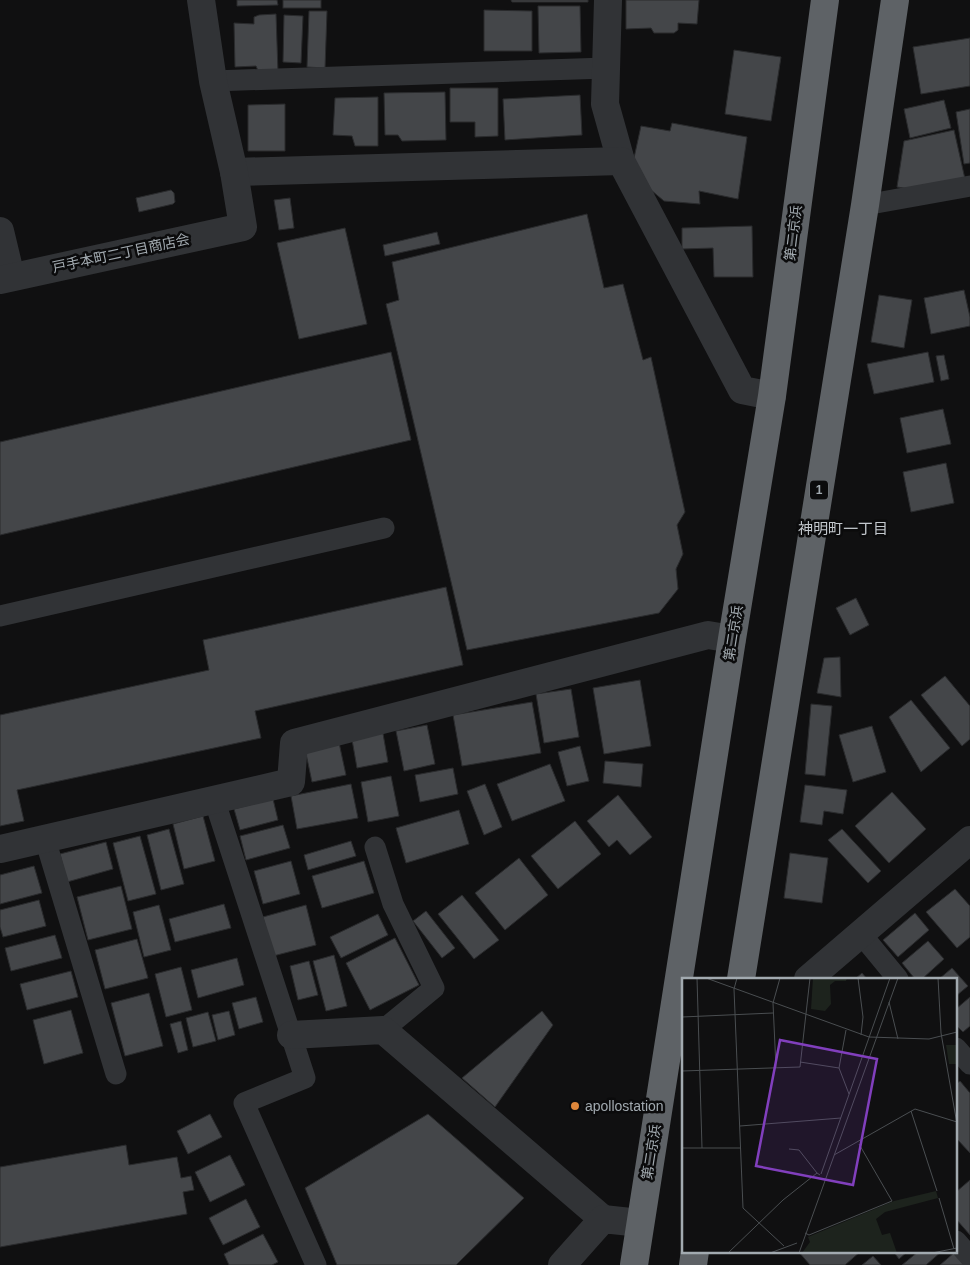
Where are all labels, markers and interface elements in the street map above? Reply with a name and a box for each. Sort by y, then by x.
street label: 第二京浜 [782,204,804,262]
street label: 戸手本町二丁目商店会 [51,231,191,275]
road number: 1 [810,480,828,500]
district label: 神明町一丁目 [798,520,888,537]
street label: 第二京浜 [721,604,745,662]
inset map [682,978,958,1252]
place label: apollostation [585,1098,664,1114]
marker: apollostation [569,1100,581,1112]
street label: 第二京浜 [639,1123,663,1181]

